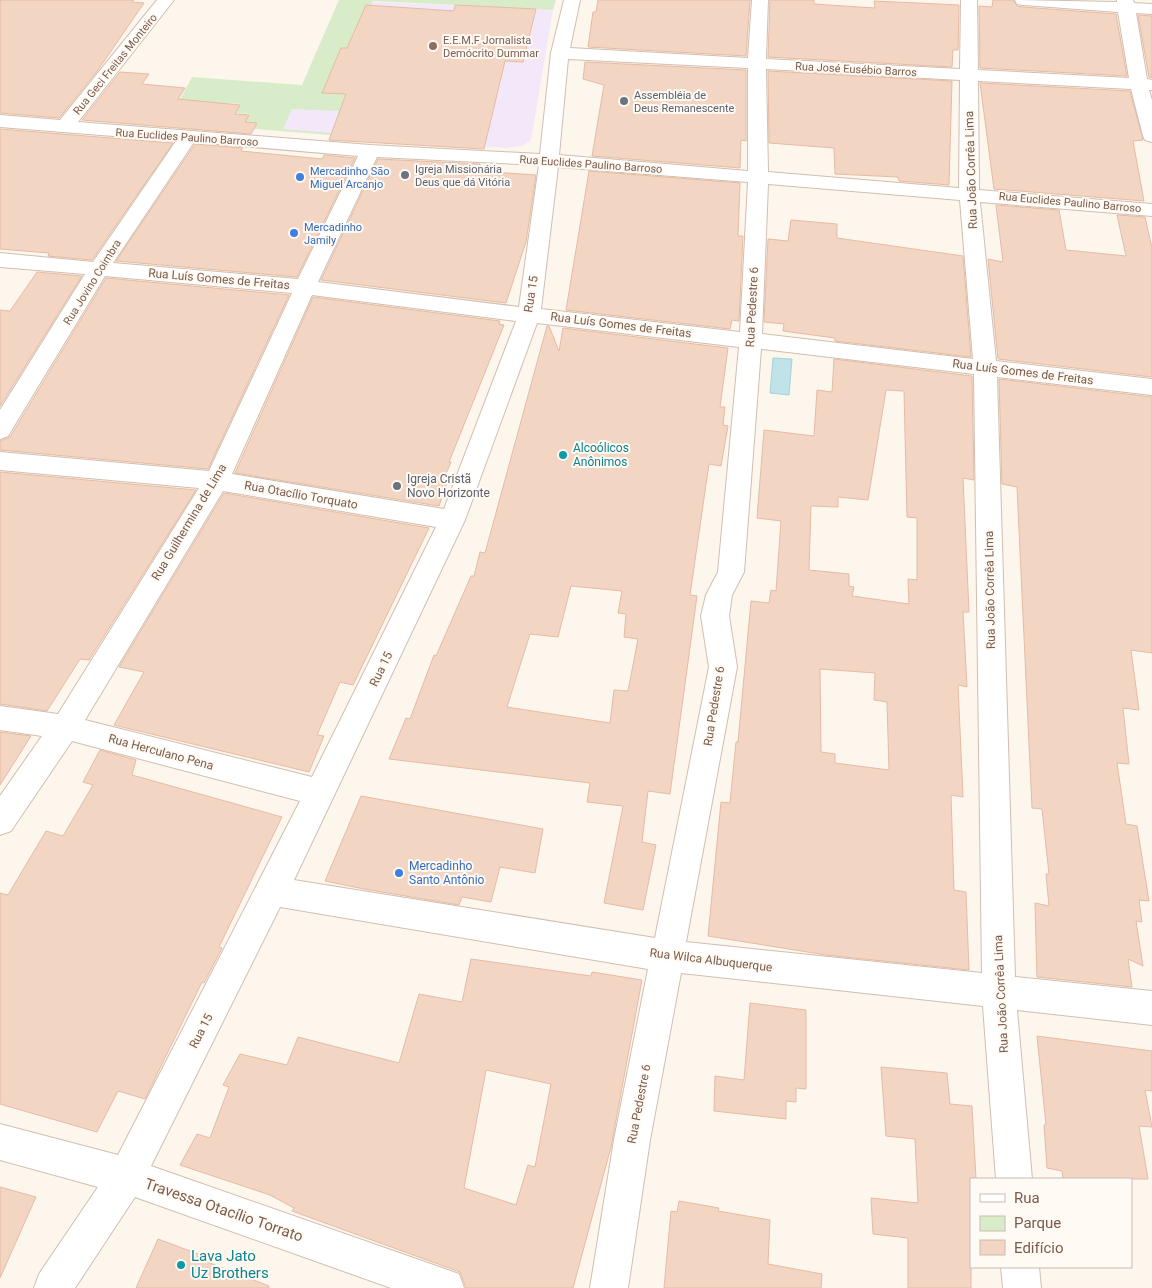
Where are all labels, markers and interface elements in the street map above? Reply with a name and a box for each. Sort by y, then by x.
street label: Rua Geci Freitas Monteiro [71,11,160,117]
place label: E.E.M.F Jornalista Demócrito Dummar [443,34,539,60]
marker: E.E.M.F Jornalista Demócrito Dummar [427,40,439,52]
street label: Rua José Eusébio Barros [795,60,917,79]
place label: Assembléia de Deus Remanescente [634,89,735,115]
marker: Assembléia de Deus Remanescente [618,95,630,107]
street label: Rua João Corrêa Lima [962,111,980,229]
street label: Rua Euclides Paulino Barroso [115,126,259,149]
street label: Rua Euclides Paulino Barroso [519,153,663,176]
place label: Igreja Missionária Deus que dá Vitória [415,163,510,189]
place label: Mercadinho São Miguel Arcanjo [310,165,390,191]
marker: Igreja Missionária Deus que dá Vitória [399,169,411,181]
marker: Mercadinho São Miguel Arcanjo [294,171,306,183]
street label: Rua Euclides Paulino Barroso [998,190,1142,215]
place label: Mercadinho Jamily [304,221,362,247]
marker: Mercadinho Jamily [288,227,300,239]
street label: Rua Jovino Coimbra [61,237,124,327]
street label: Rua Luís Gomes de Freitas [148,266,290,292]
street label: Rua Pedestre 6 [743,266,761,348]
street label: Rua 15 [521,274,541,313]
street label: Rua Luís Gomes de Freitas [550,309,692,341]
street label: Rua Luís Gomes de Freitas [952,356,1094,388]
place label: Alcoólicos Anônimos [573,441,629,469]
marker: Alcoólicos Anônimos [557,449,569,461]
street label: Rua Guilhermina de Lima [149,461,229,583]
place label: Igreja Cristã Novo Horizonte [407,472,490,500]
street label: Rua Otacílio Torquato [243,478,359,512]
marker: Igreja Cristã Novo Horizonte [391,480,403,492]
street label: Rua João Corrêa Lima [982,531,998,649]
street label: Rua 15 [367,649,396,689]
street label: Rua Pedestre 6 [701,665,727,747]
street label: Rua Herculano Pena [107,731,215,773]
place label: Mercadinho Santo Antônio [409,859,485,887]
marker: Mercadinho Santo Antônio [393,867,405,879]
street label: Rua João Corrêa Lima [991,935,1011,1053]
street label: Rua Wilca Albuquerque [649,946,773,974]
street label: Rua 15 [186,1011,216,1051]
street label: Rua Pedestre 6 [624,1063,654,1145]
street label: Travessa Otacílio Torrato [143,1174,305,1246]
legend [970,1178,1132,1268]
text: Rua [1014,1189,1040,1207]
text: Parque [1014,1214,1061,1232]
text: Edifício [1014,1239,1063,1257]
place label: Lava Jato Uz Brothers [191,1247,269,1282]
marker: Lava Jato Uz Brothers [175,1259,187,1271]

